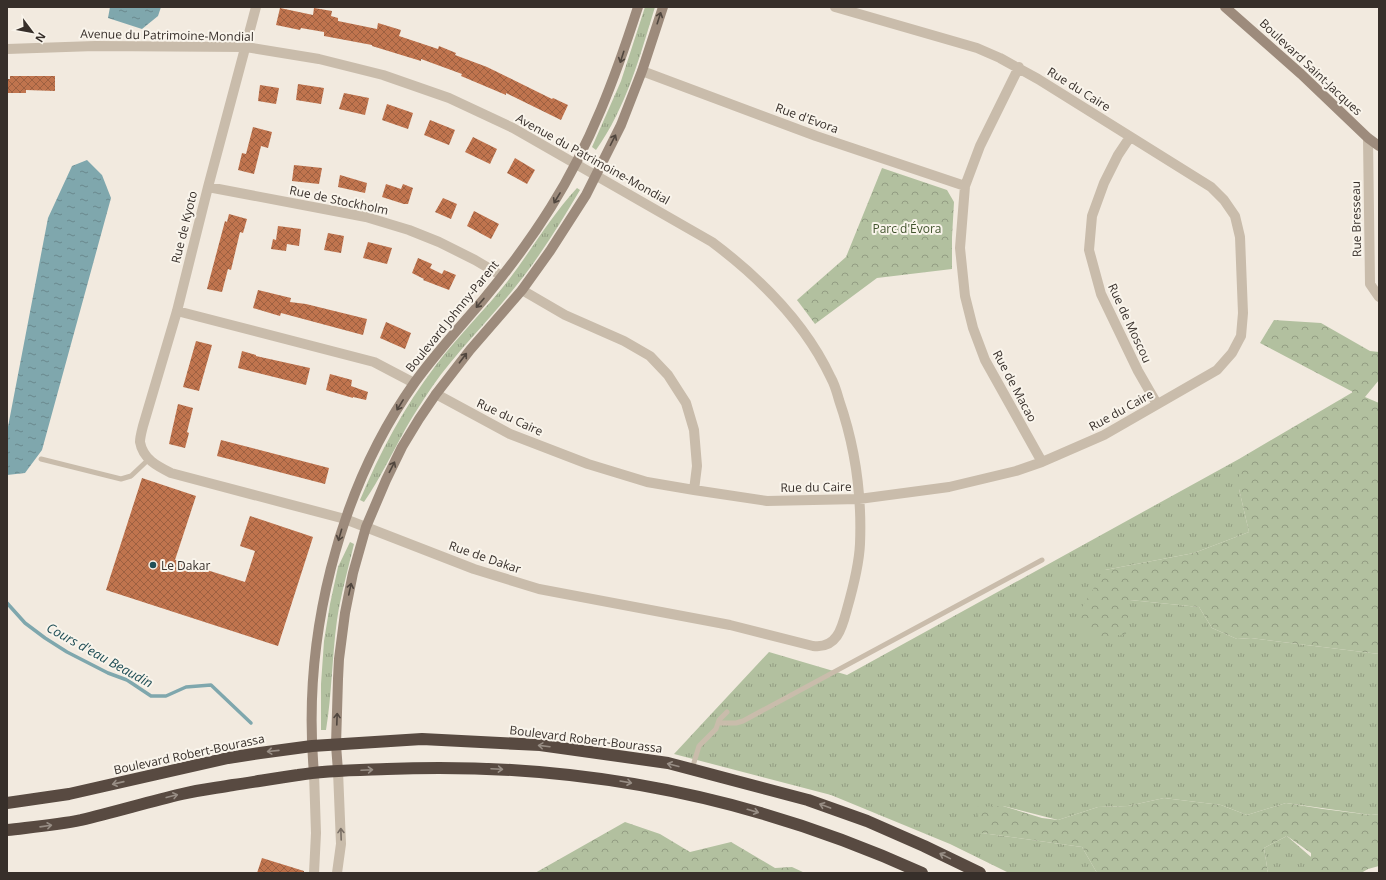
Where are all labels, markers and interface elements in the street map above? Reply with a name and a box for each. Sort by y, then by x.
north arrow [12,12,52,52]
one-way arrow [656,12,663,25]
street label: Boulevard Saint-Jacques [1256,15,1366,119]
street label: Avenue du Patrimoine-Mondial [80,25,254,45]
text: N [32,30,50,45]
one-way arrow [617,51,625,63]
street label: Rue du Caire [1044,63,1114,115]
street label: Rue d'Evora [773,99,841,137]
street label: Avenue du Patrimoine-Mondial [513,109,673,209]
one-way arrow [610,134,618,146]
street label: Rue de Stockholm [288,181,390,219]
street label: Rue Bresseau [1347,181,1365,257]
street label: Rue de Kyoto [167,189,201,265]
one-way arrow [552,192,560,204]
park label: Parc d'Évora [872,220,942,237]
street label: Boulevard Johnny-Parent [401,256,503,376]
street label: Rue de Moscou [1104,280,1156,366]
one-way arrow [476,298,485,308]
street label: Rue de Macao [989,347,1041,425]
one-way arrow [459,353,467,364]
street label: Rue du Caire [1086,385,1157,435]
street label: Rue du Caire [474,394,546,440]
one-way arrow [396,399,404,411]
one-way arrow [389,461,396,473]
street label: Rue du Caire [780,478,852,496]
one-way arrow [336,529,343,542]
street label: Rue de Dakar [447,537,523,577]
place label: Le Dakar [161,557,210,574]
marker: Le Dakar [148,560,158,570]
one-way arrow [346,583,354,596]
water label: Cours d'eau Beaudin [44,618,156,692]
one-way arrow [333,713,341,726]
street label: Boulevard Robert-Bourassa [509,721,663,757]
street label: Boulevard Robert-Bourassa [112,730,266,778]
one-way arrow [538,742,551,750]
one-way arrow [267,747,280,755]
one-way arrow [666,760,679,768]
one-way arrow [490,765,503,772]
one-way arrow [360,766,373,774]
one-way arrow [112,779,125,787]
one-way arrow [619,779,632,787]
one-way arrow [166,792,179,800]
one-way arrow [819,802,831,810]
one-way arrow [746,808,759,815]
one-way arrow [39,822,52,830]
one-way arrow [337,828,344,841]
one-way arrow [939,852,951,859]

